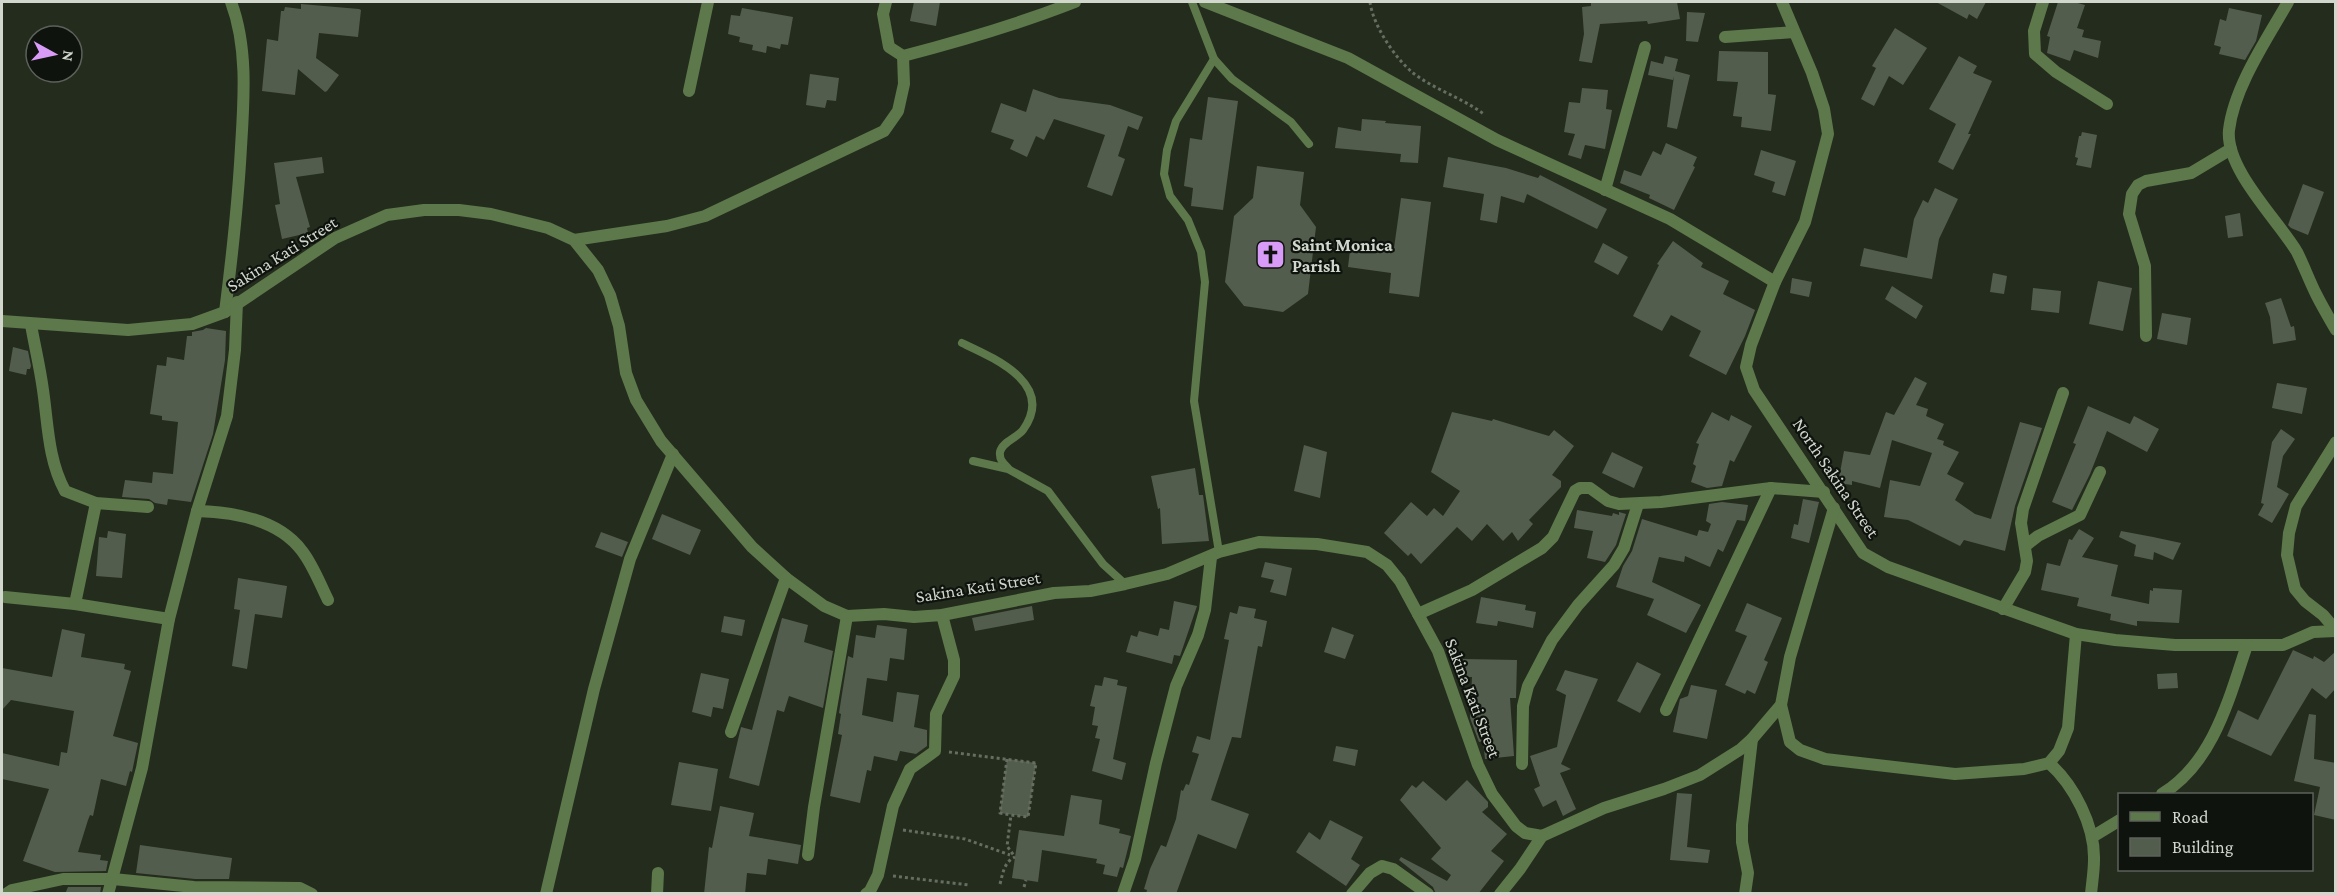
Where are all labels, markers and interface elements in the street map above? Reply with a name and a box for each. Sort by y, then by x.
north arrow [24,24,84,84]
text: N [59,49,78,63]
street label: Sakina Kati Street [223,212,342,296]
place label: Saint Monica Parish [1292,235,1393,276]
church icon: Saint Monica Parish [1255,239,1287,271]
street label: North Sakina Street [1789,415,1884,542]
street label: Sakina Kati Street [914,567,1043,607]
street label: Sakina Kati Street [1441,636,1505,761]
legend [2118,793,2313,871]
text: Road [2172,807,2209,827]
text: Building [2172,837,2234,857]

